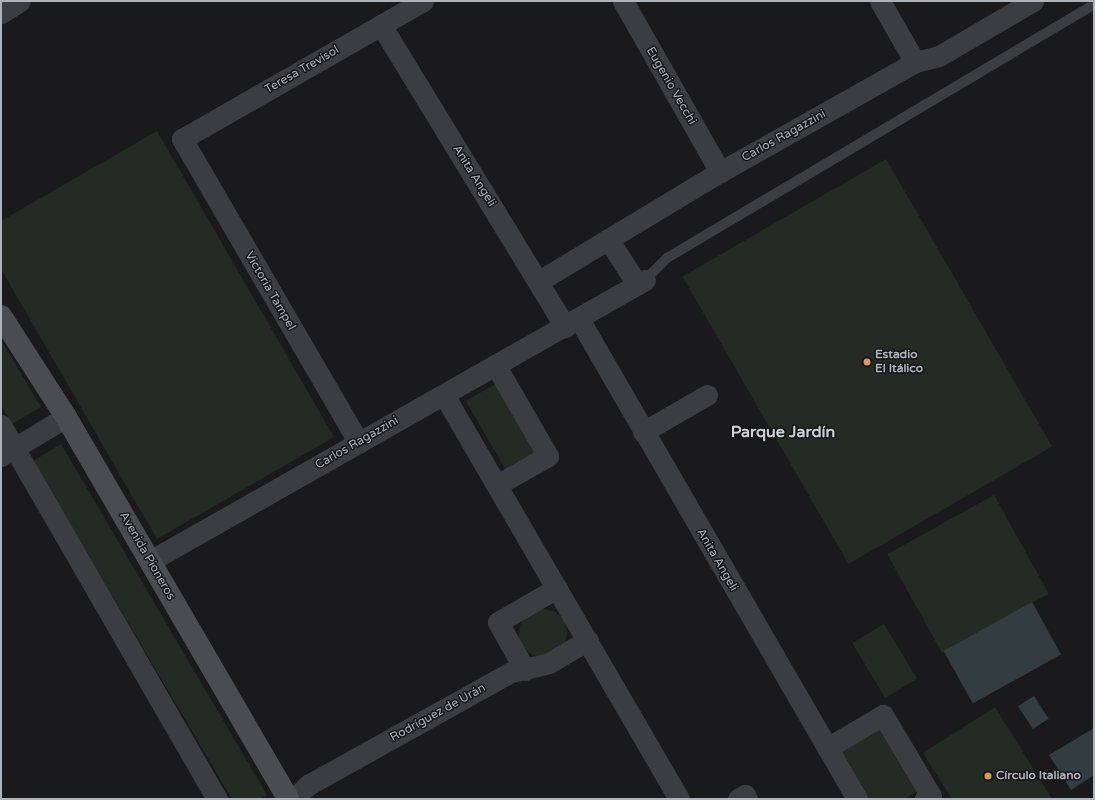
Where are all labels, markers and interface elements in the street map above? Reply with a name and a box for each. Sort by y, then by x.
street label: Teresa Trevisol [262,43,342,97]
street label: Eugenio Vecchi [643,45,699,127]
street label: Carlos Ragazzini [740,107,828,165]
street label: Anita Angeli [449,142,499,210]
street label: Victoria Tampel [242,249,298,333]
place label: Estadio El Itálico [875,348,923,376]
marker: Estadio El Itálico [862,357,872,367]
street label: Carlos Ragazzini [313,413,401,473]
district label: Parque Jardín [731,422,835,442]
street label: Avenida Pioneros [116,509,178,603]
street label: Anita Angeli [693,526,741,594]
street label: Rodríguez de Urán [388,681,488,745]
place label: Círculo Italiano [996,769,1081,783]
marker: Círculo Italiano [983,771,993,781]

